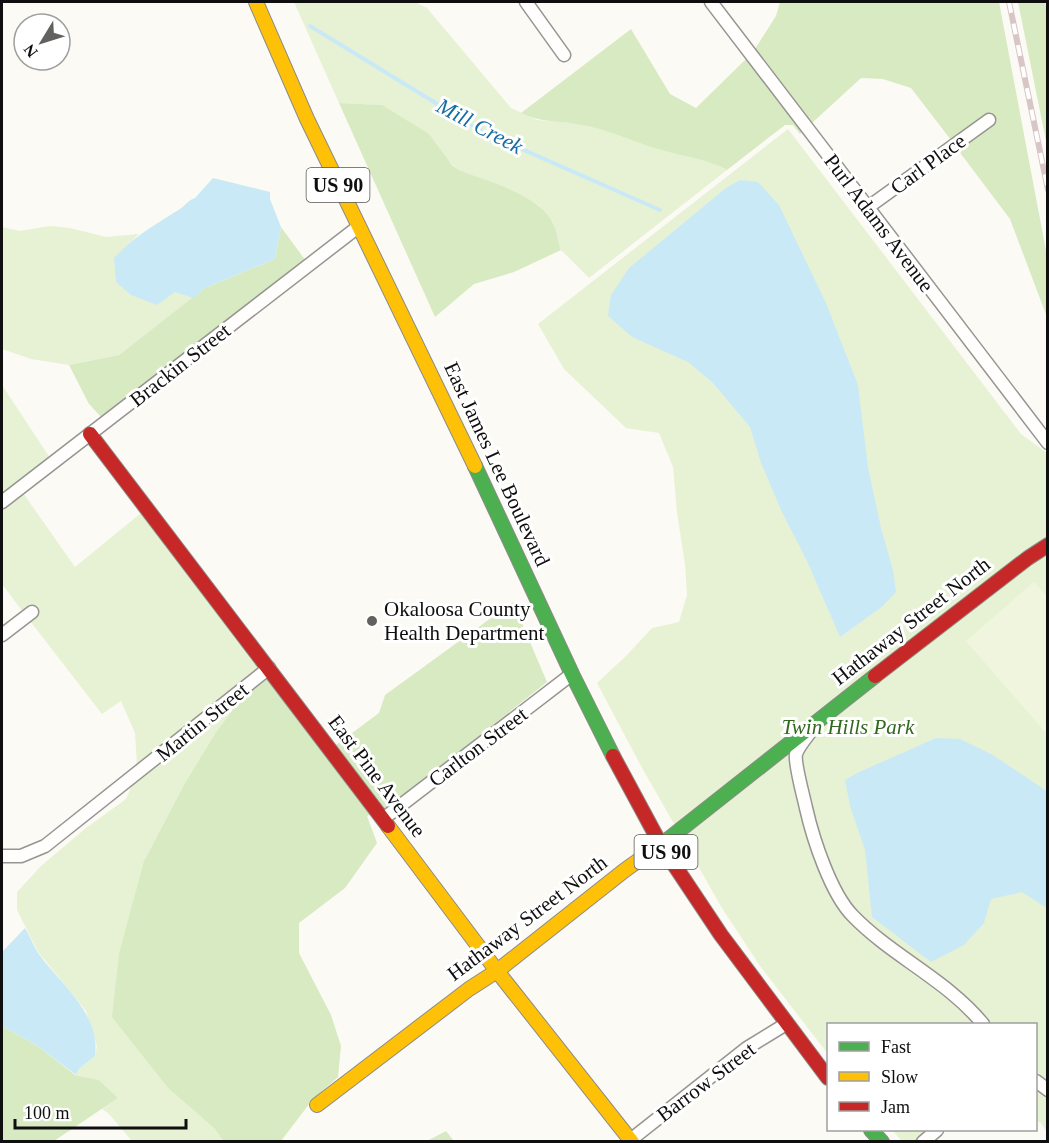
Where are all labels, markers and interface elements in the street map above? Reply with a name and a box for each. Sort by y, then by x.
north arrow [12,12,72,72]
text: N [20,41,41,61]
water label: Mill Creek [432,92,528,160]
street label: Carl Place [886,129,970,199]
street label: Purl Adams Avenue [819,149,939,297]
road number: US 90 [306,168,370,202]
street label: Brackin Street [125,318,235,412]
street label: East James Lee Boulevard [439,358,555,570]
street label: Hathaway Street North [827,552,995,690]
place label: Okaloosa County Health Department [384,597,545,645]
marker: Okaloosa County Health Department [365,614,379,628]
street label: Martin Street [151,678,253,766]
street label: Carlton Street [424,702,532,792]
street label: East Pine Avenue [323,710,431,842]
park label: Twin Hills Park [782,715,915,739]
road number: US 90 [634,835,698,869]
street label: Hathaway Street North [442,850,612,986]
legend [827,1023,1037,1131]
street label: Barrow Street [652,1037,760,1127]
text: Fast [881,1037,911,1057]
text: Slow [881,1067,918,1087]
scale bar [15,1092,186,1130]
text: Jam [881,1097,910,1117]
text: 100 m [24,1103,70,1123]

